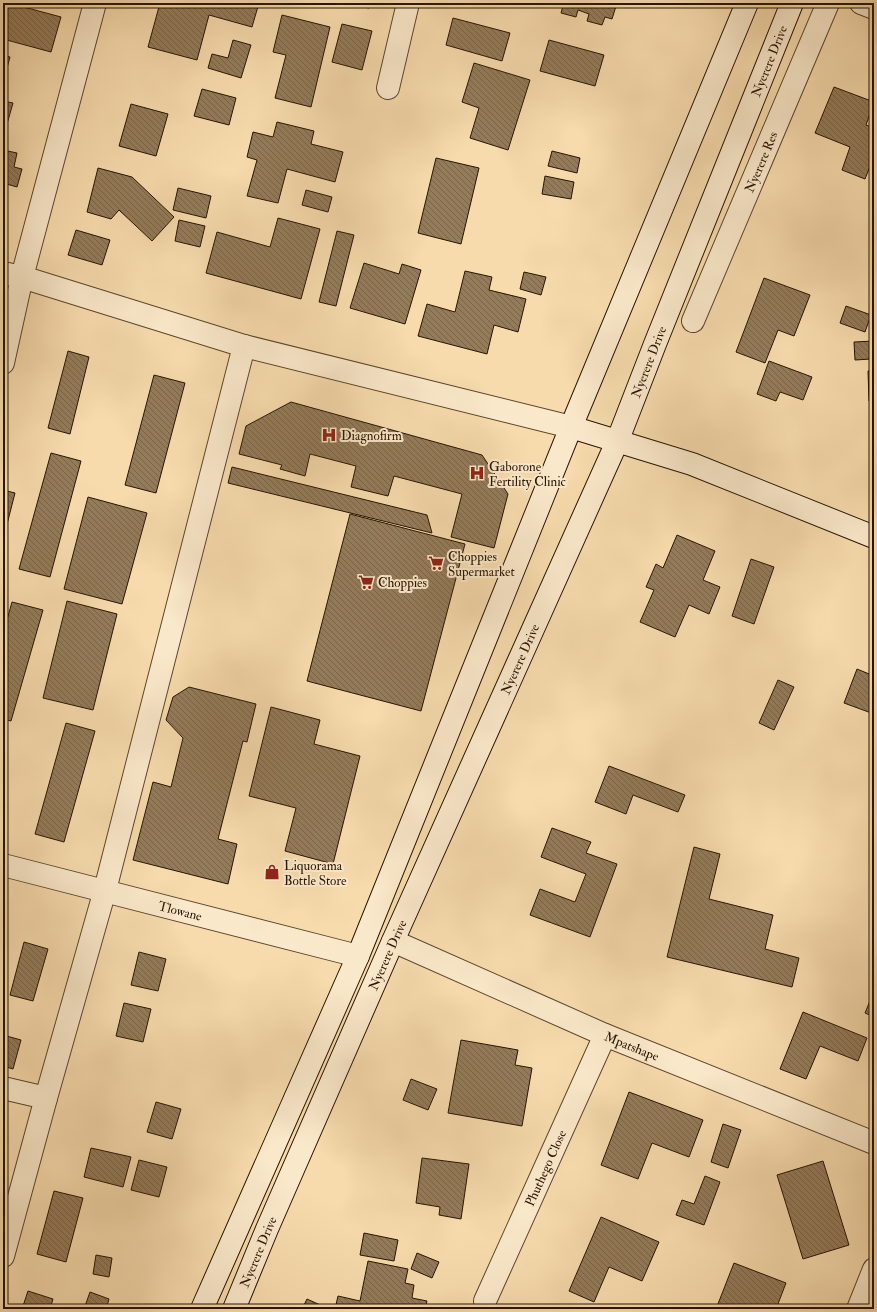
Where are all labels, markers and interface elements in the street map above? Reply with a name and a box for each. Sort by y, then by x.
street label: Nyerere Drive [748,23,791,99]
street label: Nyerere Res [741,129,782,195]
street label: Nyerere Drive [628,323,671,400]
hospital icon: Diagnofirm [320,426,338,444]
place label: Diagnofirm [341,428,402,444]
place label: Gaborone Fertility Clinic [489,459,566,491]
hospital icon: Gaborone Fertility Clinic [468,464,486,482]
place label: Choppies Supermarket [448,549,515,581]
supermarket icon: Choppies Supermarket [427,554,445,572]
supermarket icon: Choppies [357,573,375,591]
place label: Choppies [378,575,428,592]
street label: Nyerere Drive [498,621,543,697]
place label: Liquorama Bottle Store [284,858,347,889]
shop icon: Liquorama Bottle Store [263,863,281,881]
street label: Tlowane [156,898,204,925]
street label: Nyerere Drive [365,917,411,993]
street label: Mpatshape [602,1029,662,1065]
street label: Phuthego Close [522,1127,570,1209]
street label: Nyerere Drive [237,1214,281,1290]

